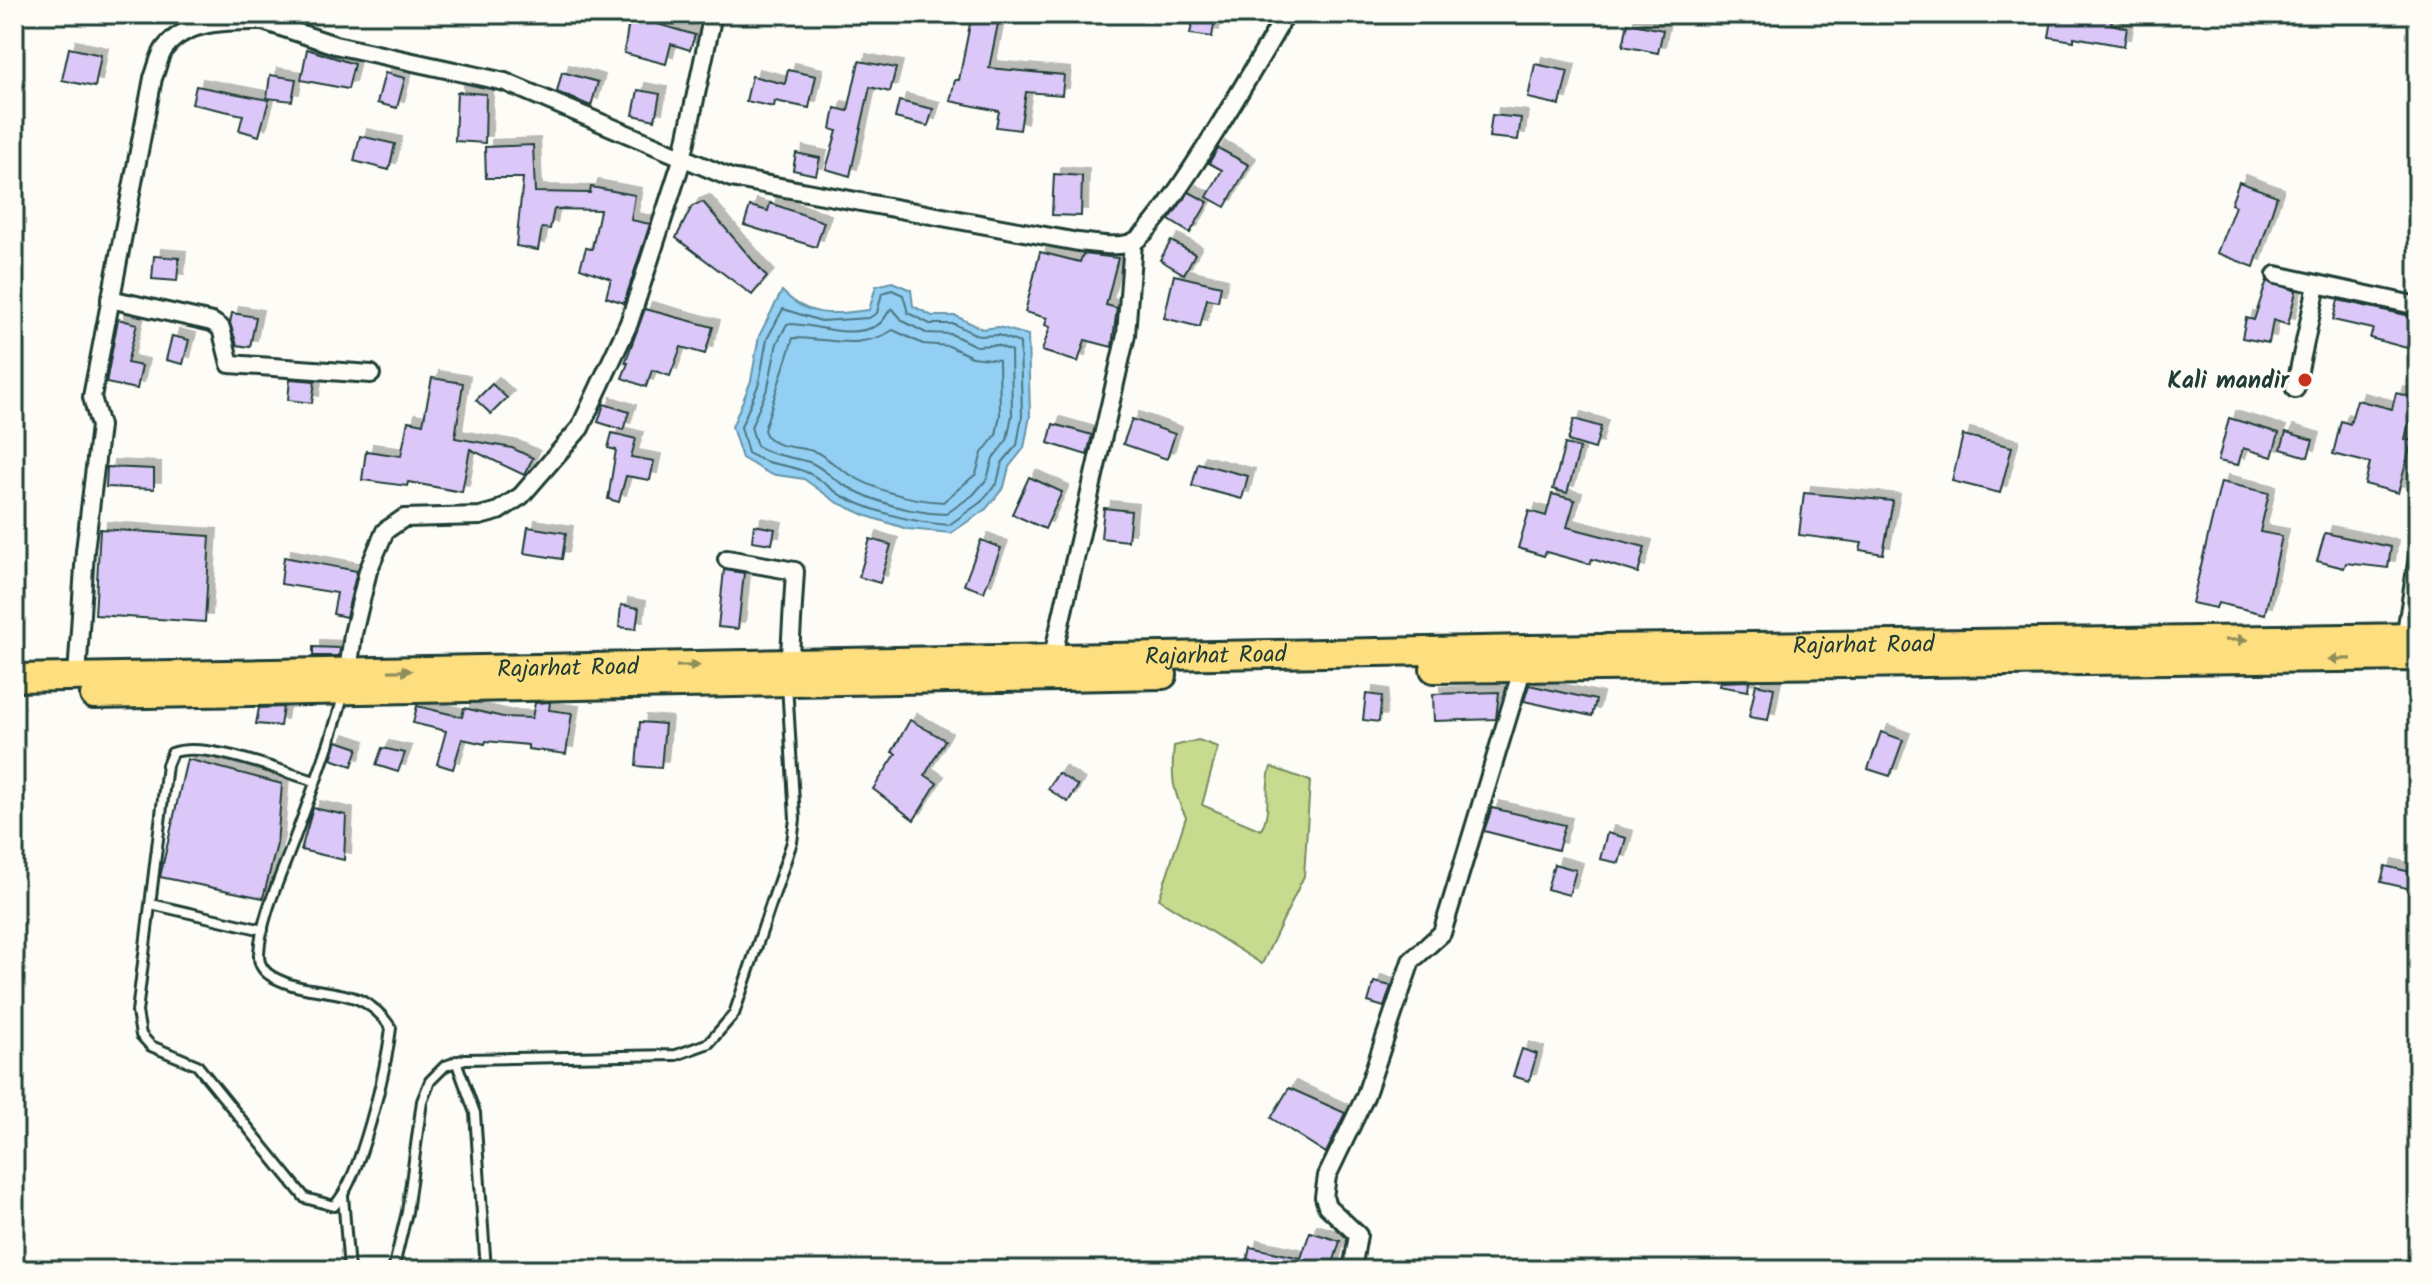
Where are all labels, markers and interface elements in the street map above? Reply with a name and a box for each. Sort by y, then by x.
place label: Kali mandir [2167,362,2290,401]
marker: Kali mandir [2296,371,2314,389]
street label: Rajarhat Road [1793,626,1936,666]
one-way arrow [2224,634,2249,646]
street label: Rajarhat Road [1145,636,1288,677]
street label: Rajarhat Road [497,648,640,690]
one-way arrow [2327,653,2352,665]
one-way arrow [676,660,701,673]
one-way arrow [388,665,413,677]

